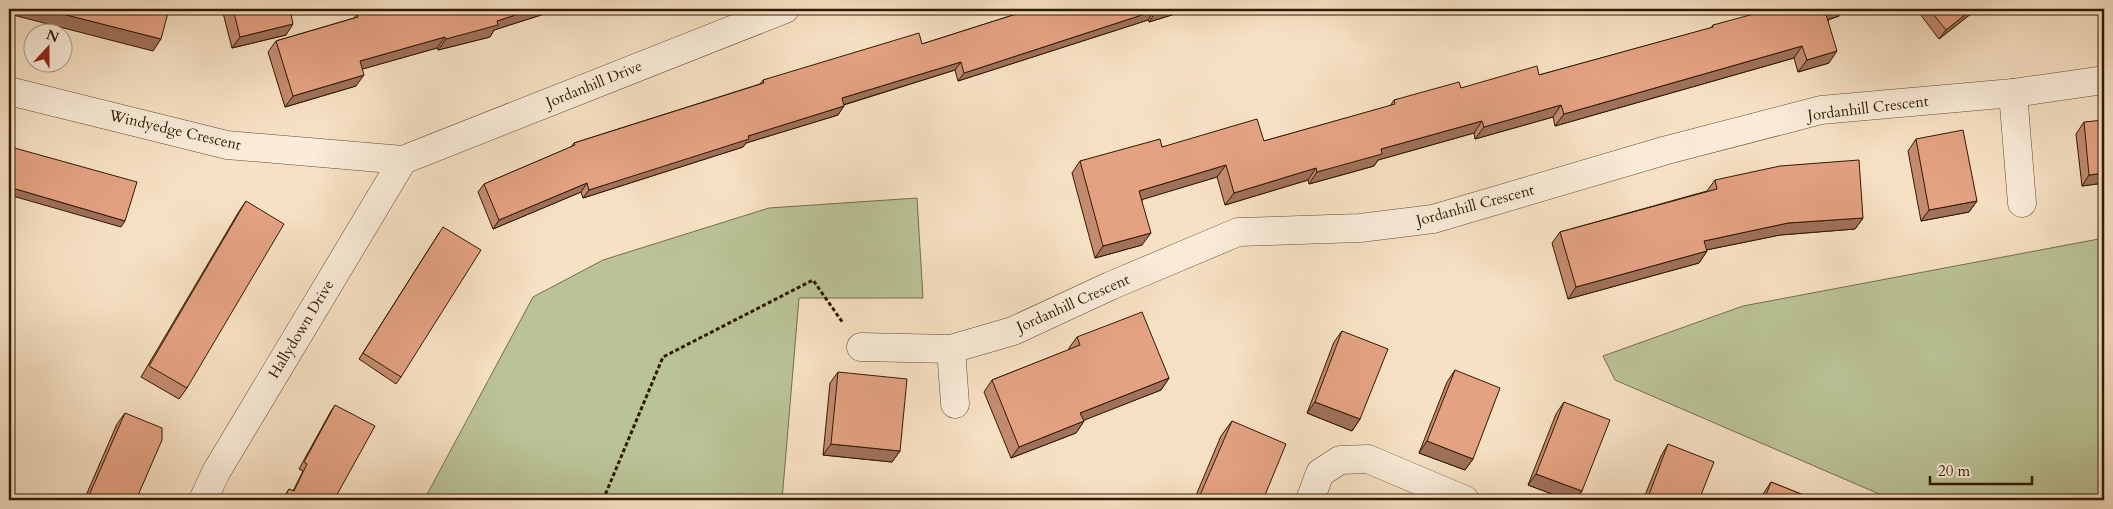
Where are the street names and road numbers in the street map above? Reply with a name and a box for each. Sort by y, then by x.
street label: Jordanhill Drive [541,56,645,113]
street label: Jordanhill Crescent [1805,91,1930,126]
street label: Windyedge Crescent [106,105,243,155]
street label: Jordanhill Crescent [1412,180,1536,231]
street label: Jordanhill Crescent [1012,269,1133,338]
street label: Hallydown Drive [264,276,338,382]

